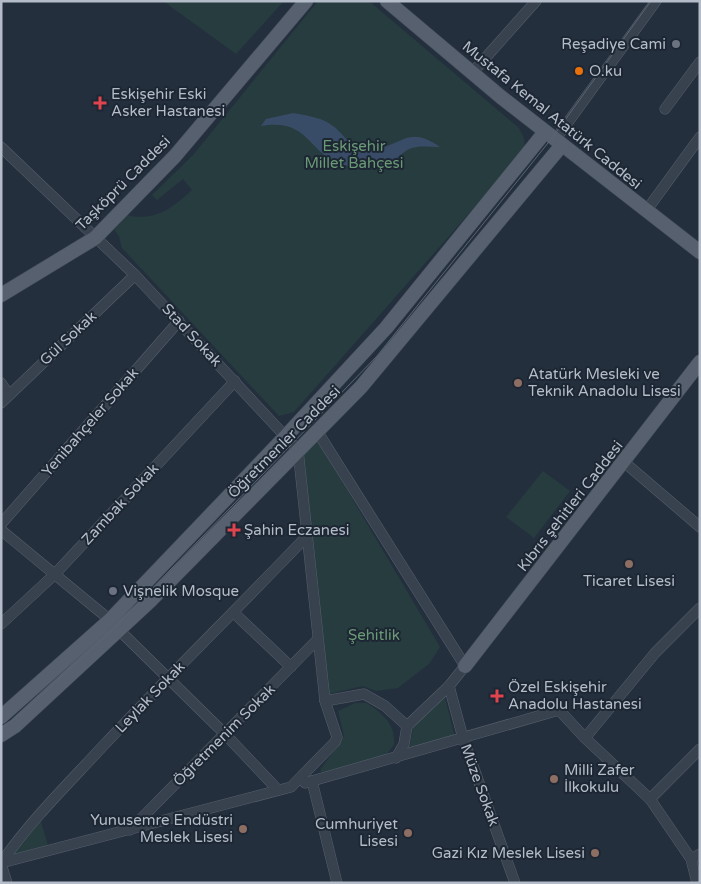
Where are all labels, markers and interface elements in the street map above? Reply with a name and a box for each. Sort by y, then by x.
place label: Reşadiye Cami [561,35,666,53]
street label: Mustafa Kemal Atatürk Caddesi [459,37,645,193]
marker: Reşadiye Cami [670,38,682,50]
place label: O.ku [589,62,622,80]
marker: O.ku [573,65,585,77]
place label: Eskişehir Eski Asker Hastanesi [111,85,225,120]
marker: Eskişehir Eski Asker Hastanesi [93,96,107,110]
street label: Taşköprü Caddesi [72,132,174,234]
park label: Eskişehir Millet Bahçesi [305,137,404,172]
street label: Stad Sokak [158,300,226,370]
street label: Gül Sokak [36,307,100,369]
street label: Yenibahçeler Sokak [38,364,142,480]
place label: Atatürk Mesleki ve Teknik Anadolu Lisesi [528,365,681,400]
marker: Atatürk Mesleki ve Teknik Anadolu Lisesi [512,377,524,389]
street label: Öğretmenler Caddesi [224,382,344,502]
street label: Kıbrıs şehitleri Caddesi [513,437,627,575]
street label: Zambak Sokak [78,460,162,548]
place label: Şahin Eczanesi [244,521,349,539]
marker: Şahin Eczanesi [228,524,240,536]
marker: Ticaret Lisesi [623,558,635,570]
place label: Ticaret Lisesi [583,572,675,590]
place label: Vişnelik Mosque [123,582,239,600]
marker: Vişnelik Mosque [107,585,119,597]
park label: Şehitlik [348,626,400,644]
street label: Leylak Sokak [111,658,189,736]
place label: Özel Eskişehir Anadolu Hastanesi [508,678,642,713]
street label: Öğretmenim Sokak [169,680,279,790]
marker: Özel Eskişehir Anadolu Hastanesi [490,689,504,703]
street label: Müze Sokak [457,741,503,829]
place label: Milli Zafer İlkokulu [564,761,635,796]
marker: Milli Zafer İlkokulu [548,773,560,785]
place label: Yunusemre Endüstri Meslek Lisesi [90,811,233,846]
place label: Cumhuriyet Lisesi [315,815,398,850]
marker: Yunusemre Endüstri Meslek Lisesi [237,823,249,835]
marker: Cumhuriyet Lisesi [402,827,414,839]
place label: Gazi Kız Meslek Lisesi [432,844,585,862]
marker: Gazi Kız Meslek Lisesi [589,847,601,859]

